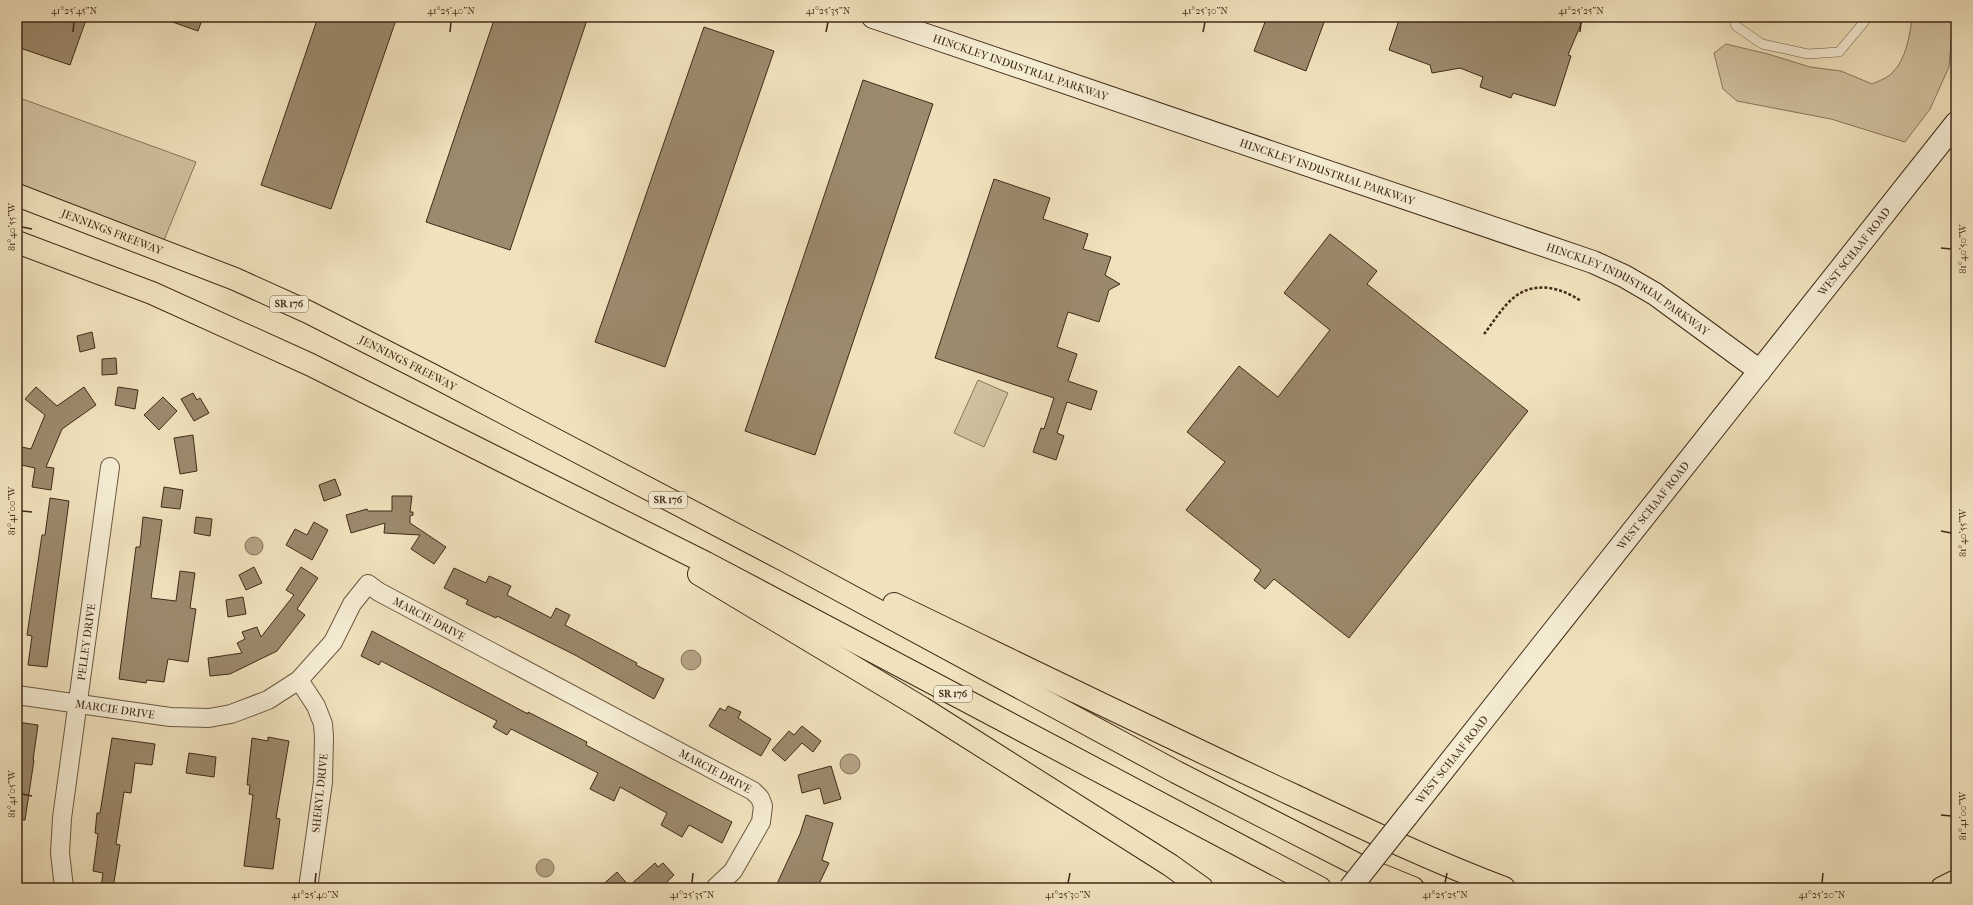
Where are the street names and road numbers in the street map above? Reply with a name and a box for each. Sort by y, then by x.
street label: HINCKLEY INDUSTRIAL PARKWAY [931,31,1111,103]
street label: HINCKLEY INDUSTRIAL PARKWAY [1238,136,1417,208]
street label: WEST SCHAAF ROAD [1815,205,1893,299]
street label: JENNINGS FREEWAY [59,206,165,257]
street label: HINCKLEY INDUSTRIAL PARKWAY [1545,240,1712,338]
road number: SR 176 [270,296,308,312]
street label: JENNINGS FREEWAY [356,332,459,394]
street label: WEST SCHAAF ROAD [1613,459,1692,553]
road number: SR 176 [649,492,687,508]
street label: MARCIE DRIVE [391,594,468,643]
street label: PELLEY DRIVE [74,602,98,681]
road number: SR 176 [934,686,972,702]
street label: MARCIE DRIVE [74,697,156,721]
street label: WEST SCHAAF ROAD [1412,713,1491,807]
street label: MARCIE DRIVE [677,746,754,796]
street label: SHERYL DRIVE [309,753,331,833]

